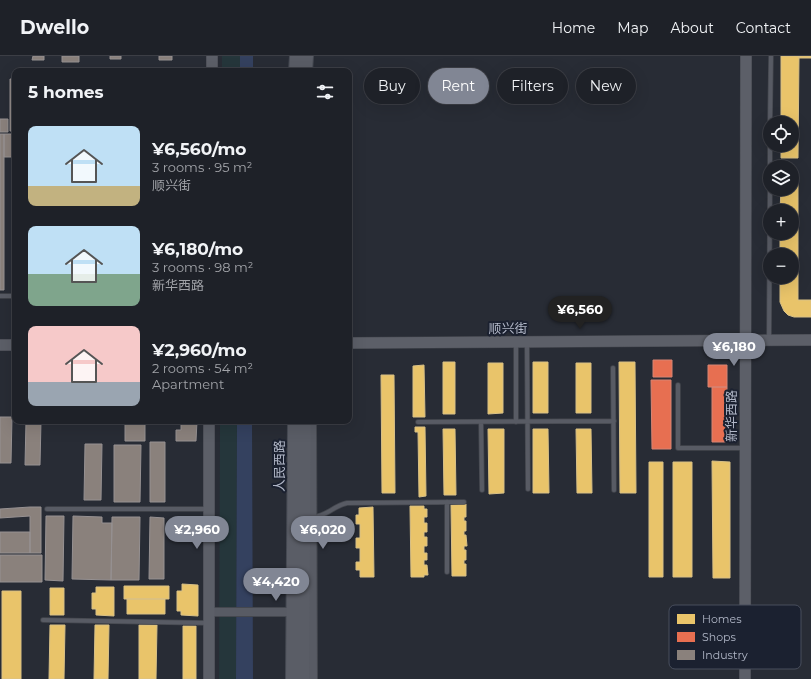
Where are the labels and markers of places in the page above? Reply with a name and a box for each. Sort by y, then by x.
pin: ¥6,560 [547,296,613,330]
pin: ¥6,180 [701,333,767,367]
pin: ¥2,960 [164,516,230,550]
pin: ¥6,020 [290,516,356,550]
pin: ¥4,420 [243,568,309,602]

